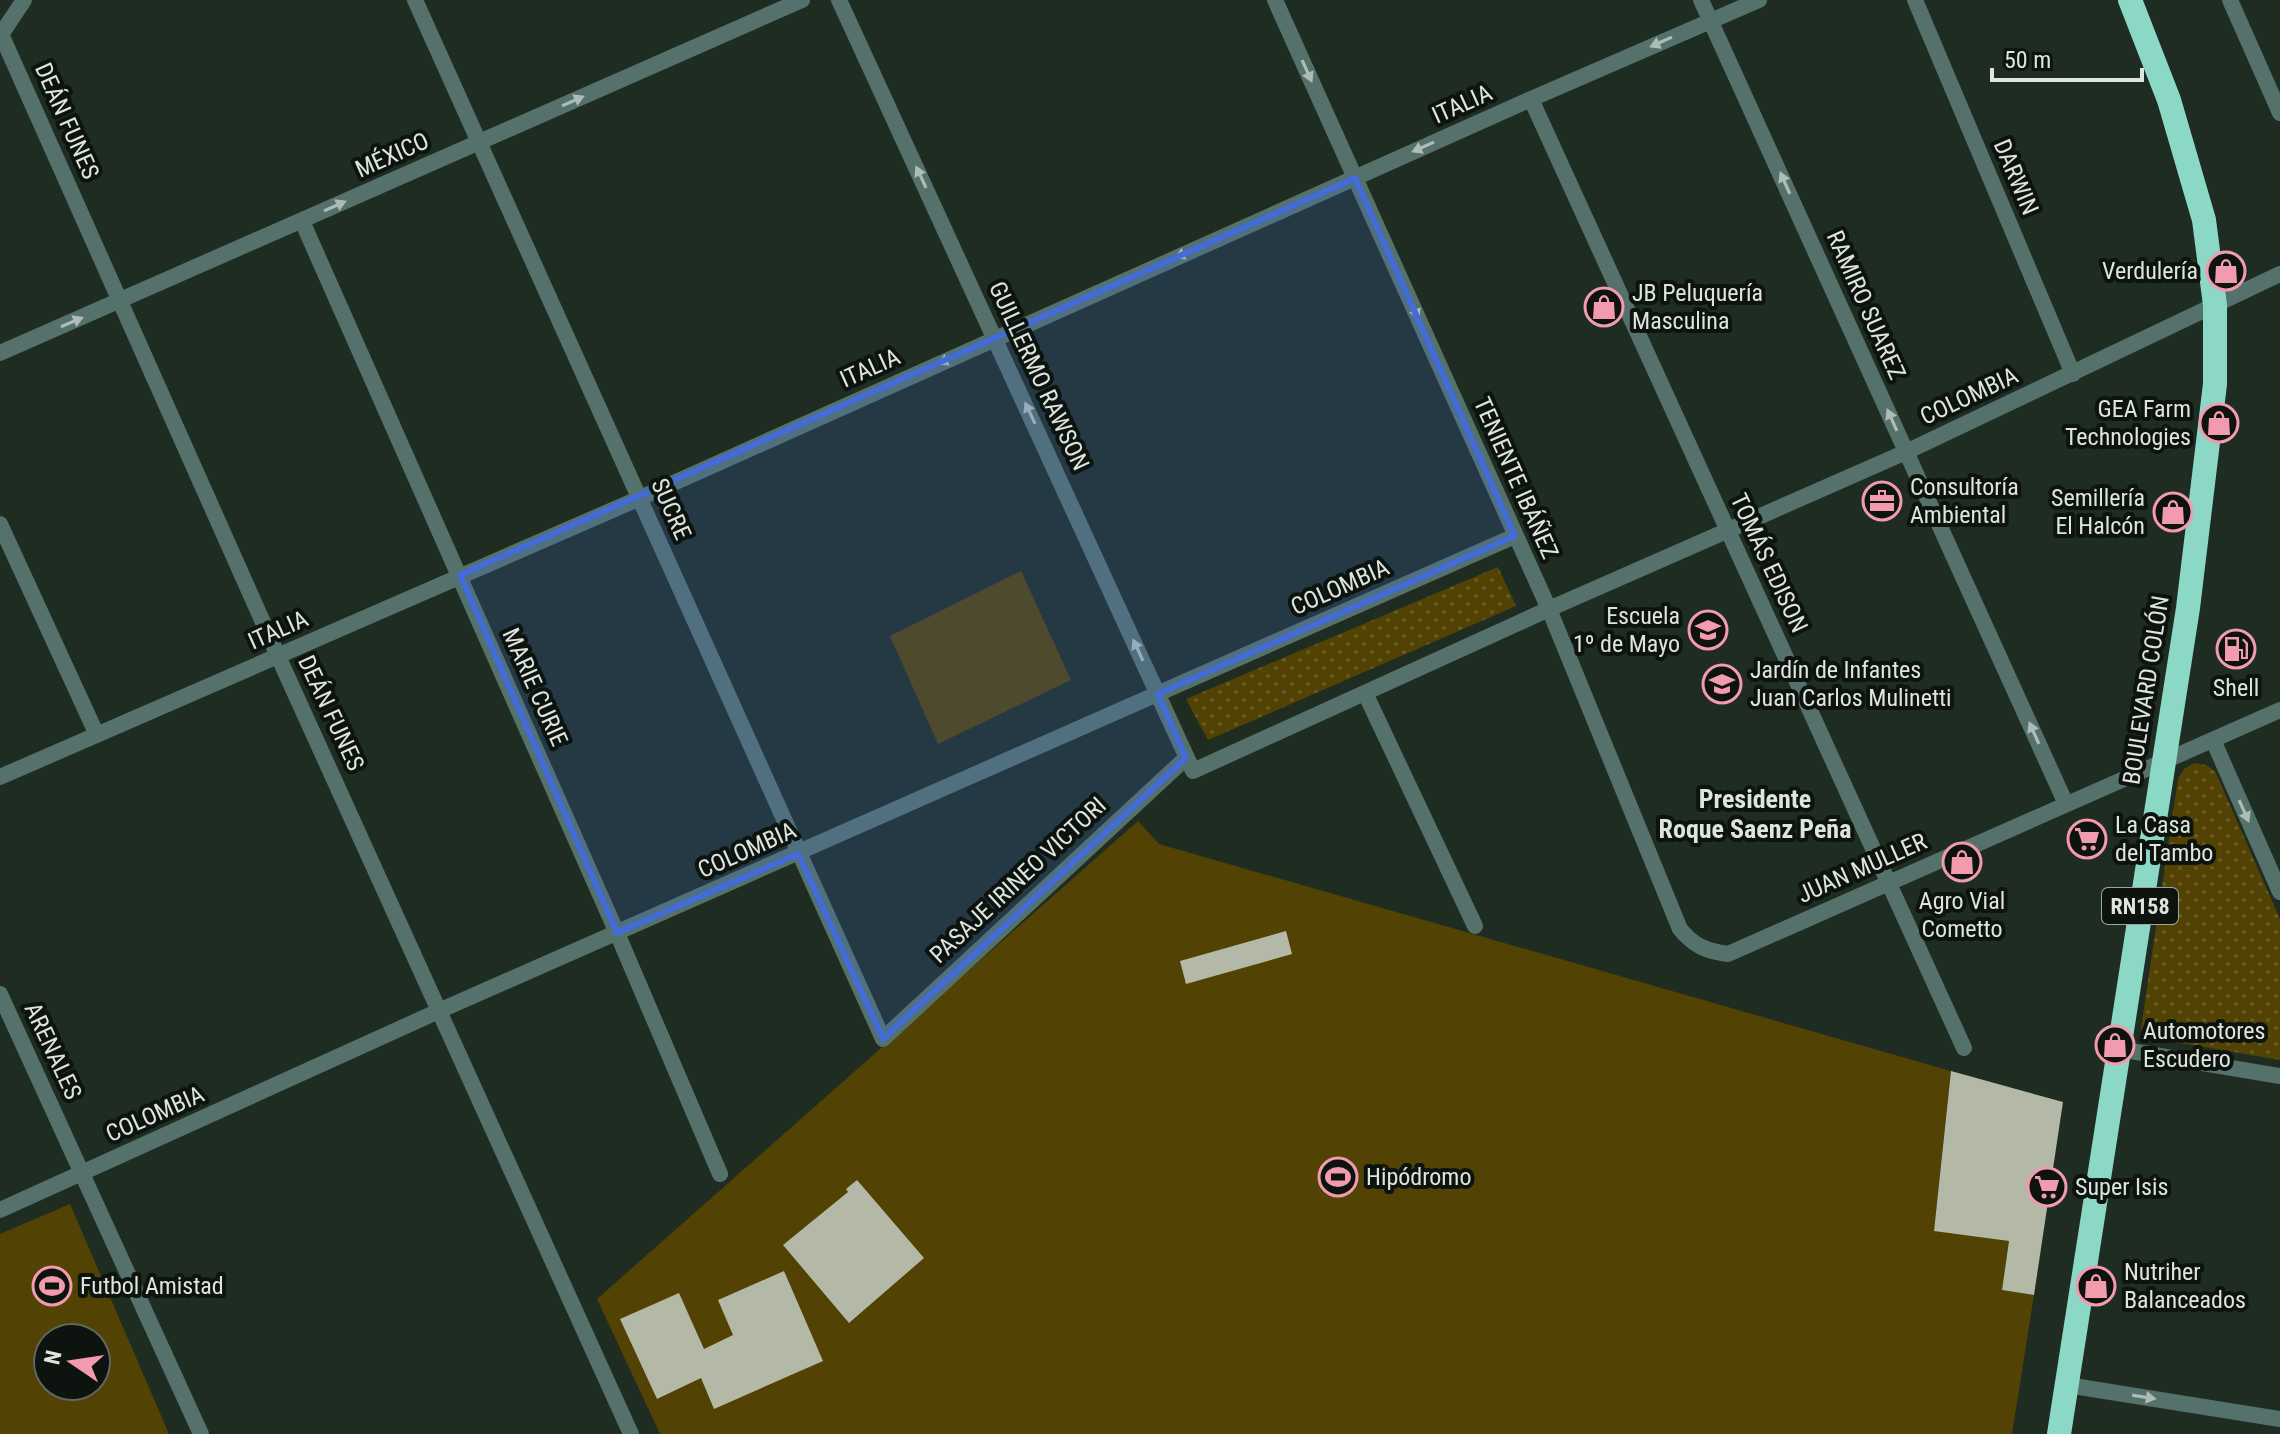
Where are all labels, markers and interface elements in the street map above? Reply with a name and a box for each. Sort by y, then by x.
scale bar [1992,32,2142,82]
one-way arrow [1650,35,1673,49]
text: 50 m [2004,46,2051,74]
street label: DEÁN FUNES [29,59,105,183]
one-way arrow [1300,59,1314,83]
street label: ITALIA [1428,78,1496,130]
one-way arrow [561,95,585,108]
street label: MÉXICO [351,126,433,184]
street label: DARWIN [1988,135,2044,219]
one-way arrow [1412,140,1435,154]
one-way arrow [914,165,928,189]
one-way arrow [1778,172,1791,195]
one-way arrow [323,200,347,213]
street label: RAMIRO SUAREZ [1821,226,1911,384]
one-way arrow [1174,246,1198,260]
shop icon: Verdulería [2205,250,2247,292]
place label: Verdulería [2102,257,2198,285]
street label: GUILLERMO RAWSON [983,277,1095,475]
place label: JB Peluquería Masculina [1632,279,1763,335]
shop icon: JB Peluquería Masculina [1583,286,1625,328]
one-way arrow [1407,296,1420,320]
one-way arrow [60,316,83,329]
street label: ITALIA [836,342,904,394]
one-way arrow [937,352,960,366]
street label: COLOMBIA [1916,361,2022,431]
street label: TENIENTE IBÁÑEZ [1468,393,1564,563]
place label: GEA Farm Technologies [2065,395,2191,451]
one-way arrow [1023,401,1036,425]
shop icon: GEA Farm Technologies [2198,402,2240,444]
one-way arrow [1885,408,1899,432]
place label: Consultoría Ambiental [1910,473,2019,529]
street label: SUCRE [645,474,697,544]
office icon: Consultoría Ambiental [1861,480,1903,522]
place label: Semillería El Halcón [2051,484,2145,540]
street label: TOMÁS EDISON [1725,489,1813,637]
shop icon: Semillería El Halcón [2152,491,2194,533]
street label: COLOMBIA [1287,553,1394,621]
street label: BOULEVARD COLÓN [2117,594,2175,786]
place label: Escuela 1º de Mayo [1573,602,1680,658]
street label: ITALIA [244,604,312,656]
school or university icon: Escuela 1º de Mayo [1687,609,1729,651]
street label: MARIE CURIE [497,624,573,750]
fuel station icon: Shell [2215,628,2257,670]
one-way arrow [1131,638,1145,661]
street label: DEÁN FUNES [292,651,370,775]
place label: Jardín de Infantes Juan Carlos Mulinetti [1750,656,1952,712]
school or university icon: Jardín de Infantes Juan Carlos Mulinetti [1701,663,1743,705]
place label: Shell [2213,674,2259,702]
one-way arrow [2027,722,2041,745]
district label: Presidente Roque Saenz Peña [1659,784,1851,844]
street label: PASAJE IRINEO VICTORI [924,791,1112,969]
one-way arrow [2238,799,2251,823]
place label: La Casa del Tambo [2115,811,2213,867]
street label: COLOMBIA [694,816,801,884]
supermarket icon: La Casa del Tambo [2066,818,2108,860]
street label: JUAN MULLER [1793,827,1931,909]
shop icon: Agro Vial Cometto [1941,841,1983,883]
place label: Agro Vial Cometto [1919,887,2005,943]
road number: RN158 [2102,888,2178,924]
street label: ARENALES [19,998,87,1104]
place label: Automotores Escudero [2143,1017,2266,1073]
shop icon: Automotores Escudero [2094,1024,2136,1066]
street label: COLOMBIA [102,1080,209,1148]
sports icon: Hipódromo [1317,1156,1359,1198]
place label: Hipódromo [1366,1163,1471,1191]
supermarket icon: Super Isis [2026,1166,2068,1208]
place label: Super Isis [2075,1173,2168,1201]
place label: Nutriher Balanceados [2124,1258,2246,1314]
sports icon: Futbol Amistad [31,1265,73,1307]
shop icon: Nutriher Balanceados [2075,1265,2117,1307]
place label: Futbol Amistad [80,1272,224,1300]
north arrow [32,1322,112,1402]
text: N [39,1348,67,1367]
one-way arrow [2132,1392,2157,1404]

